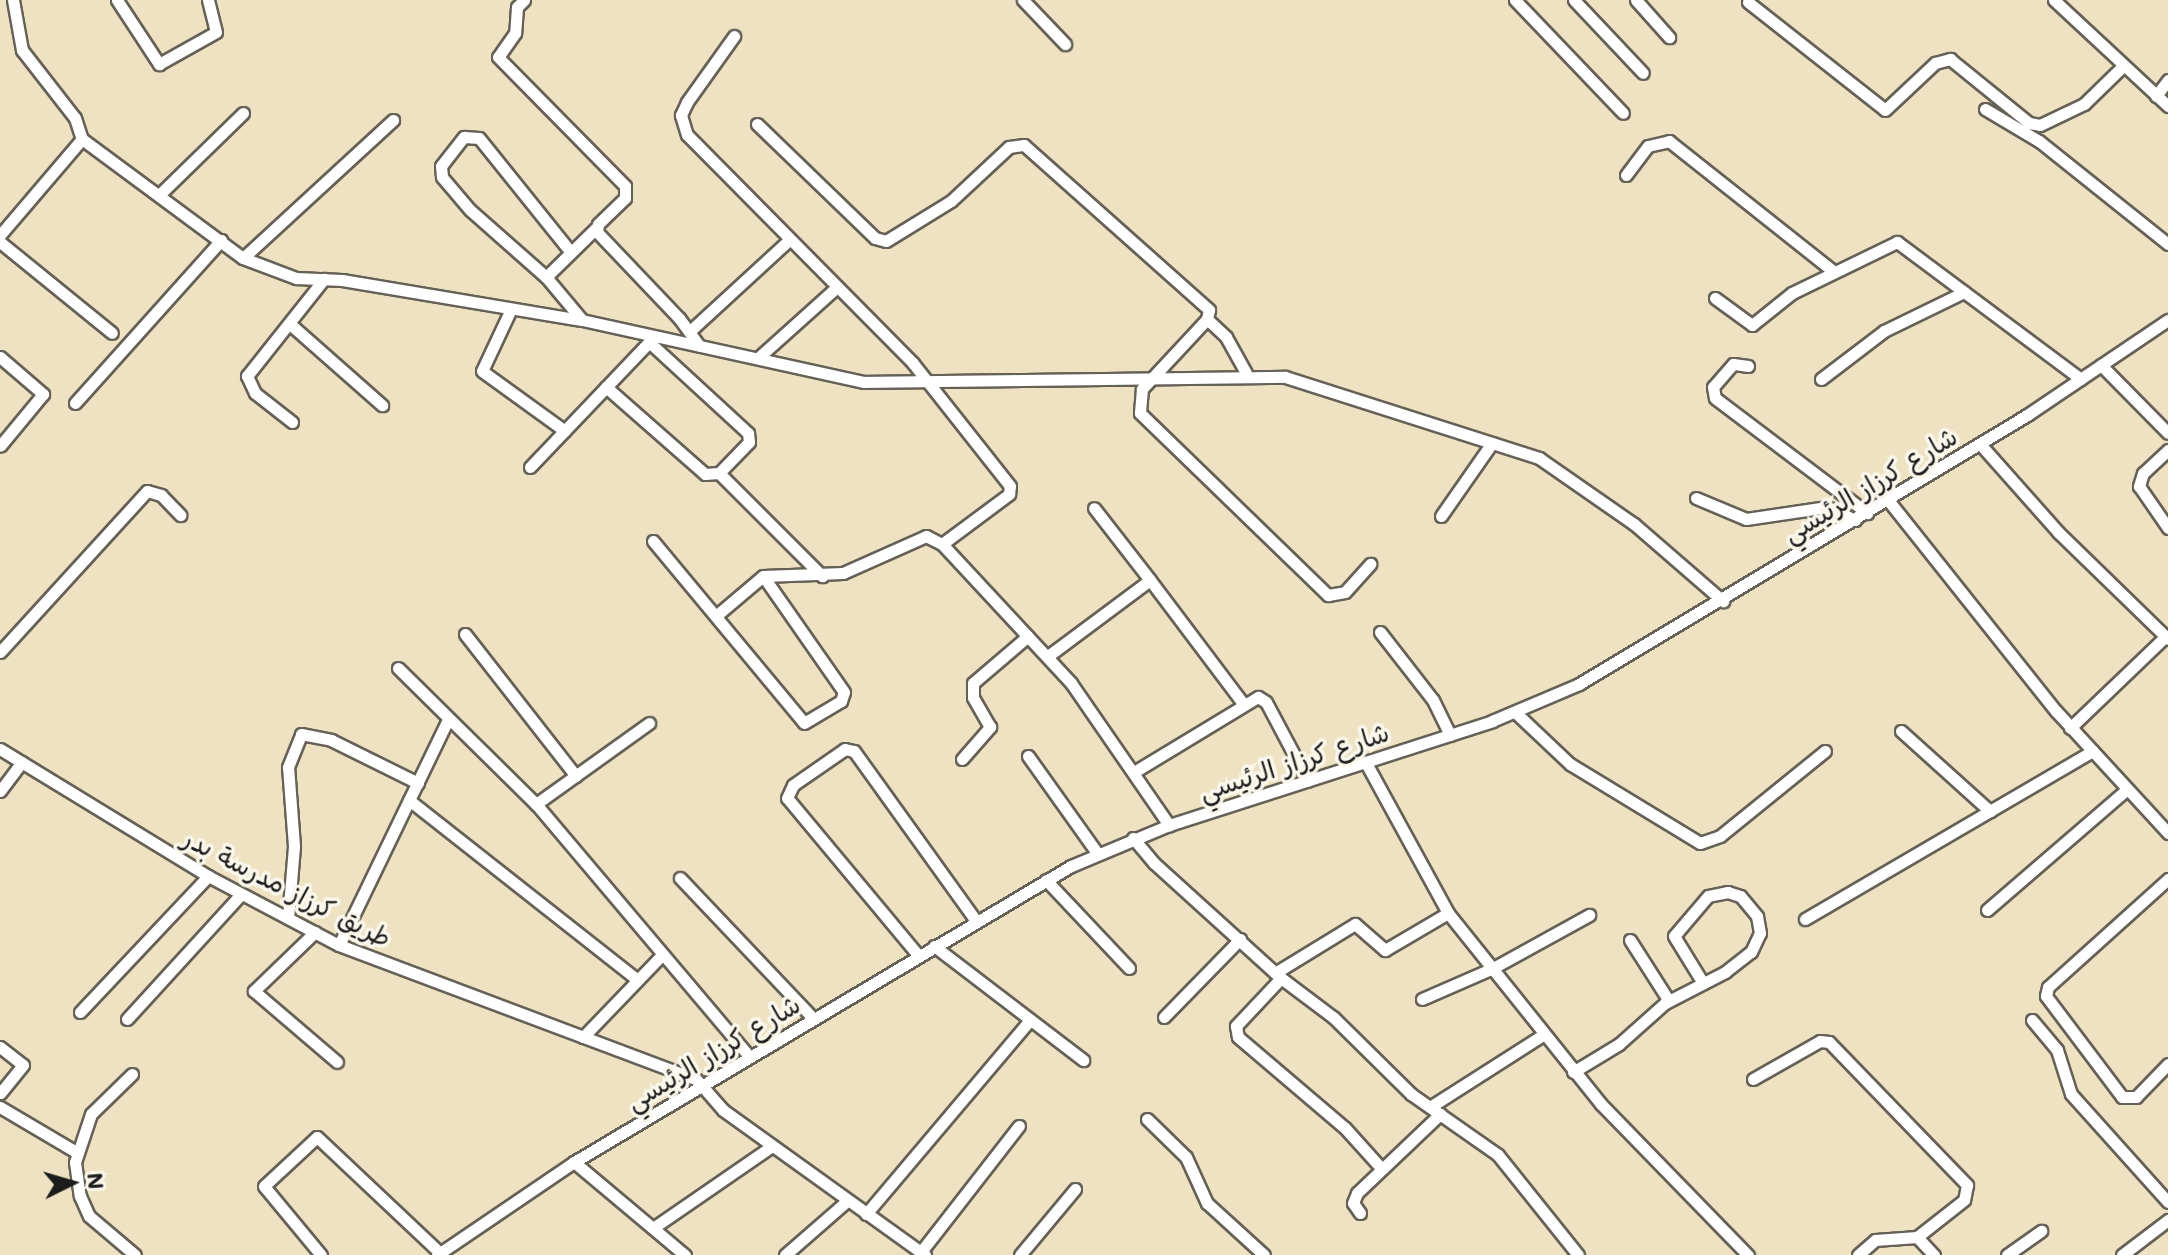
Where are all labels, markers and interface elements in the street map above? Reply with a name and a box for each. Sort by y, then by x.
street label: شارع كرزاز الرئيسي [1777,421,1963,549]
street label: شارع كرزاز الرئيسي [1195,717,1393,807]
street label: طريق كرزاز مدرسة بدر [178,822,396,954]
street label: شارع كرزاز الرئيسي [620,989,806,1117]
north arrow [32,1143,112,1223]
text: N [81,1171,112,1190]

